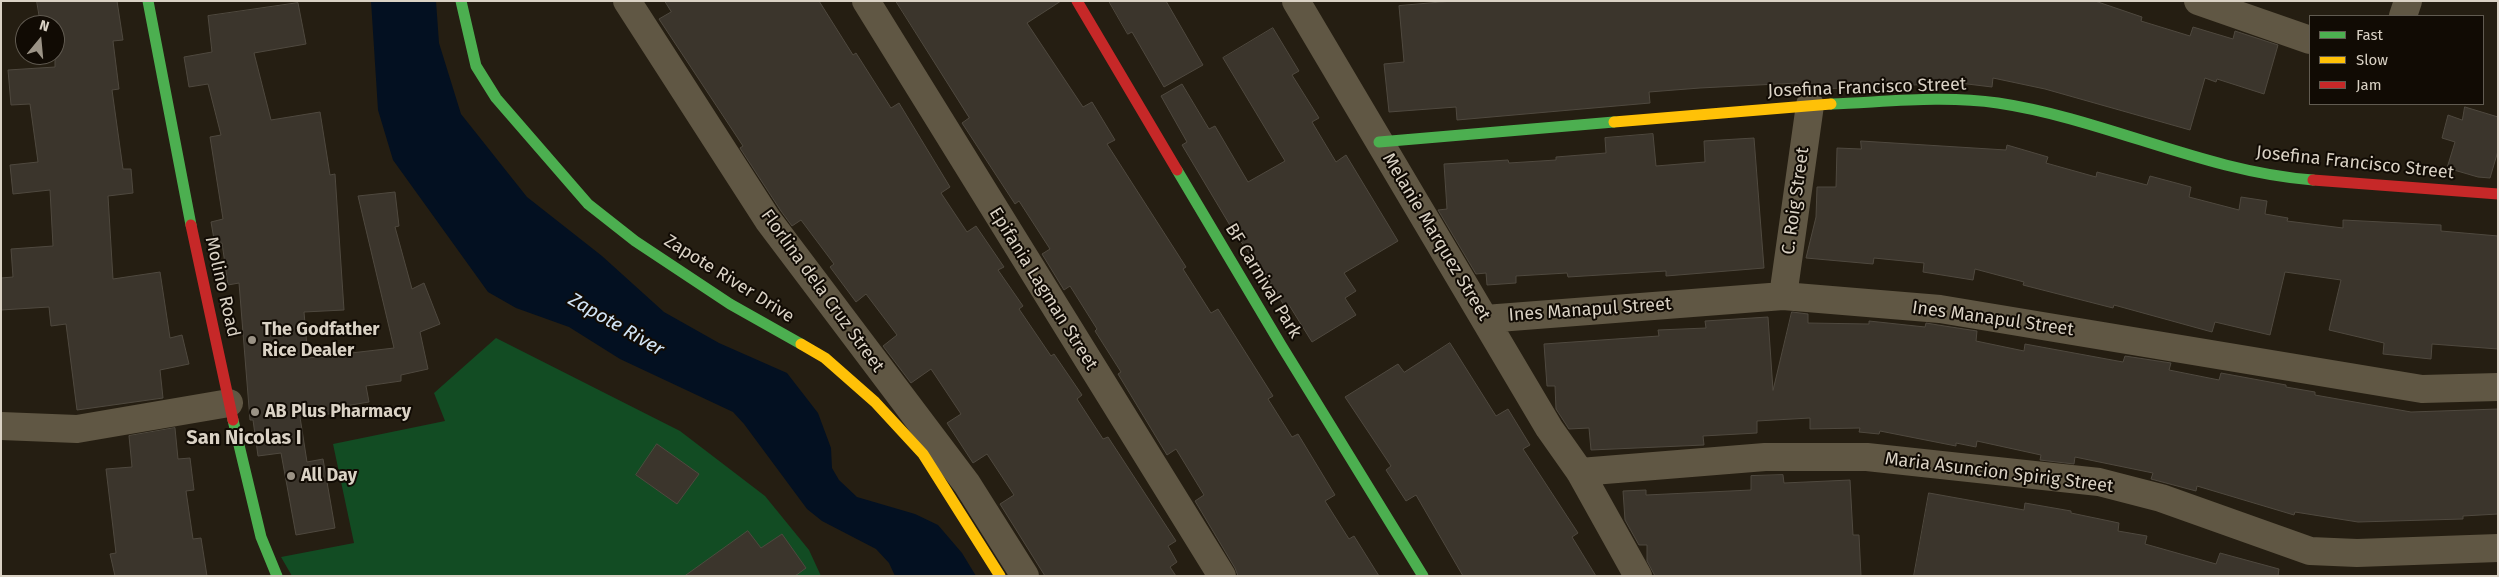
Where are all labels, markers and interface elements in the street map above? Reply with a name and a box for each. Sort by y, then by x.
north arrow [15,15,65,65]
legend [2309,15,2484,105]
text: N [37,17,51,36]
text: Fast [2356,26,2383,44]
text: Slow [2356,51,2388,69]
street label: Josefina Francisco Street [1767,74,1967,102]
text: Jam [2356,76,2382,94]
street label: Josefina Francisco Street [2255,142,2455,184]
street label: C. Roig Street [1778,146,1814,256]
street label: Melanie Marquez Street [1377,149,1495,325]
street label: Epifania Lagman Street [984,204,1102,374]
street label: Florlina dela Cruz Street [756,205,888,377]
street label: BF Carnival Park [1220,220,1306,342]
street label: Zapote River Drive [660,230,798,328]
street label: Molino Road [200,235,244,339]
water label: Zapote River [564,289,668,361]
street label: Ines Manapul Street [1508,294,1672,326]
street label: Ines Manapul Street [1911,297,2075,341]
place label: The Godfather Rice Dealer [262,319,380,362]
marker: The Godfather Rice Dealer [246,334,258,346]
place label: AB Plus Pharmacy [265,401,411,423]
marker: AB Plus Pharmacy [249,406,261,418]
district label: San Nicolas I [186,426,302,450]
street label: Maria Asuncion Spirig Street [1883,448,2115,498]
place label: All Day [301,465,357,487]
marker: All Day [285,470,297,482]

